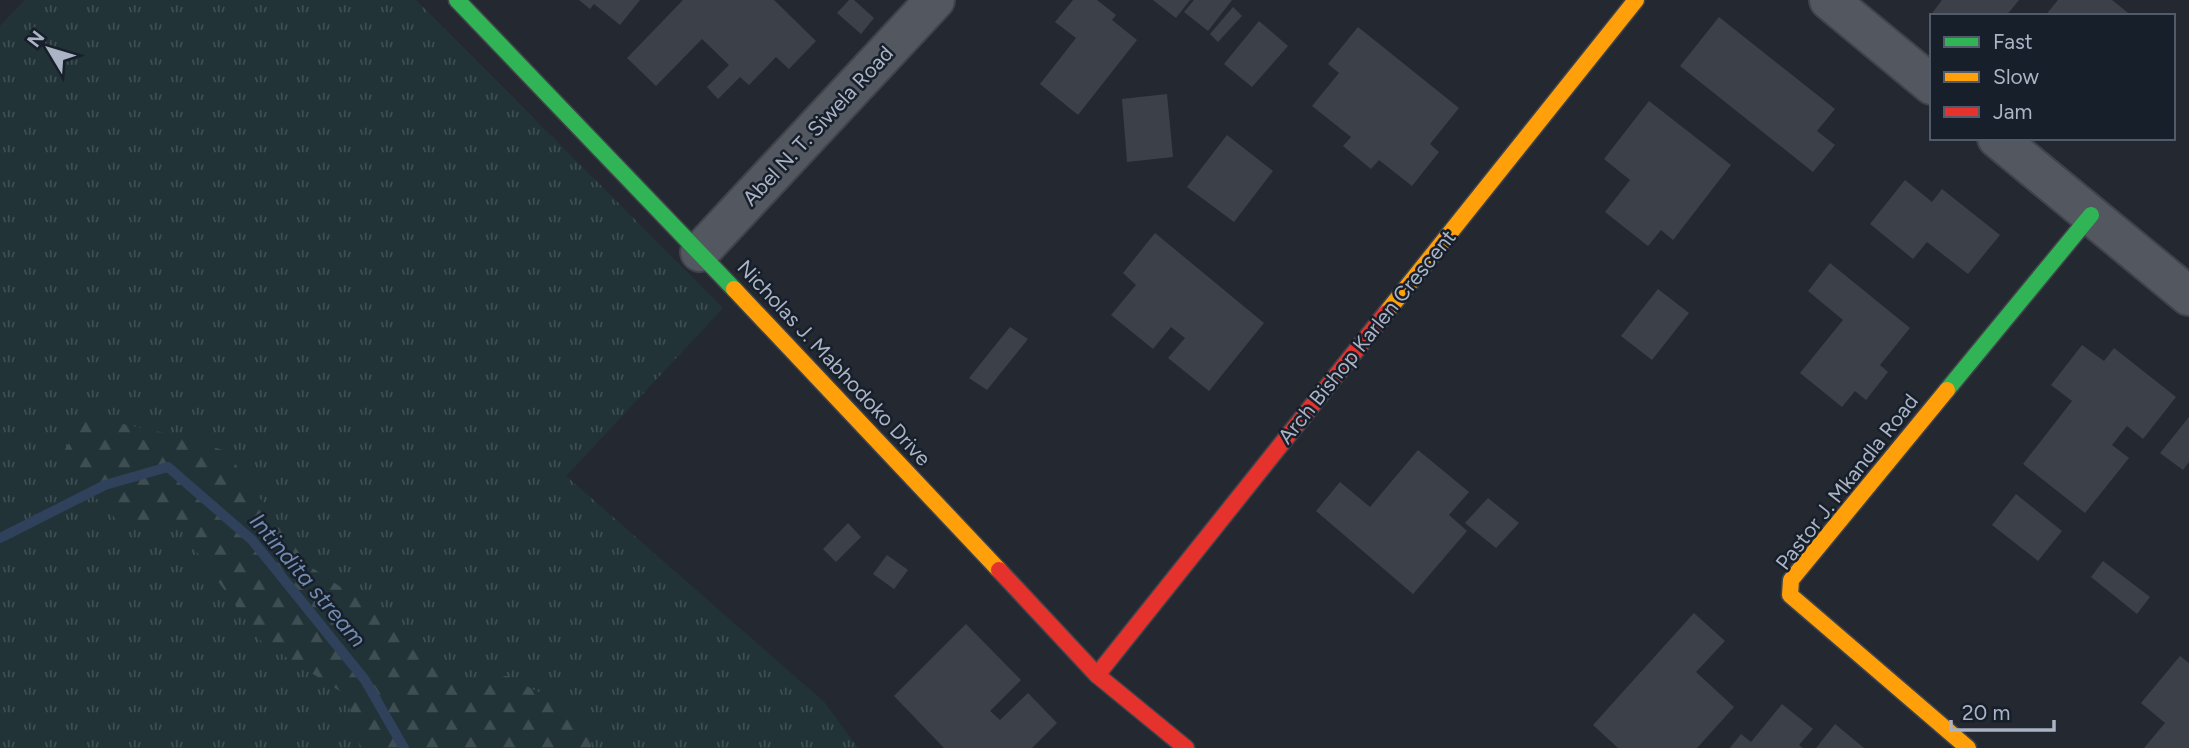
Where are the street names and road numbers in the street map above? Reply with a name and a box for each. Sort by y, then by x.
street label: Abel N. T. Siwela Road [737,41,898,211]
street label: Arch Bishop Karlen Crescent [1273,225,1461,449]
street label: Nicholas J. Mabhodoko Drive [732,255,936,471]
street label: Pastor J. Mkandla Road [1770,389,1923,575]

